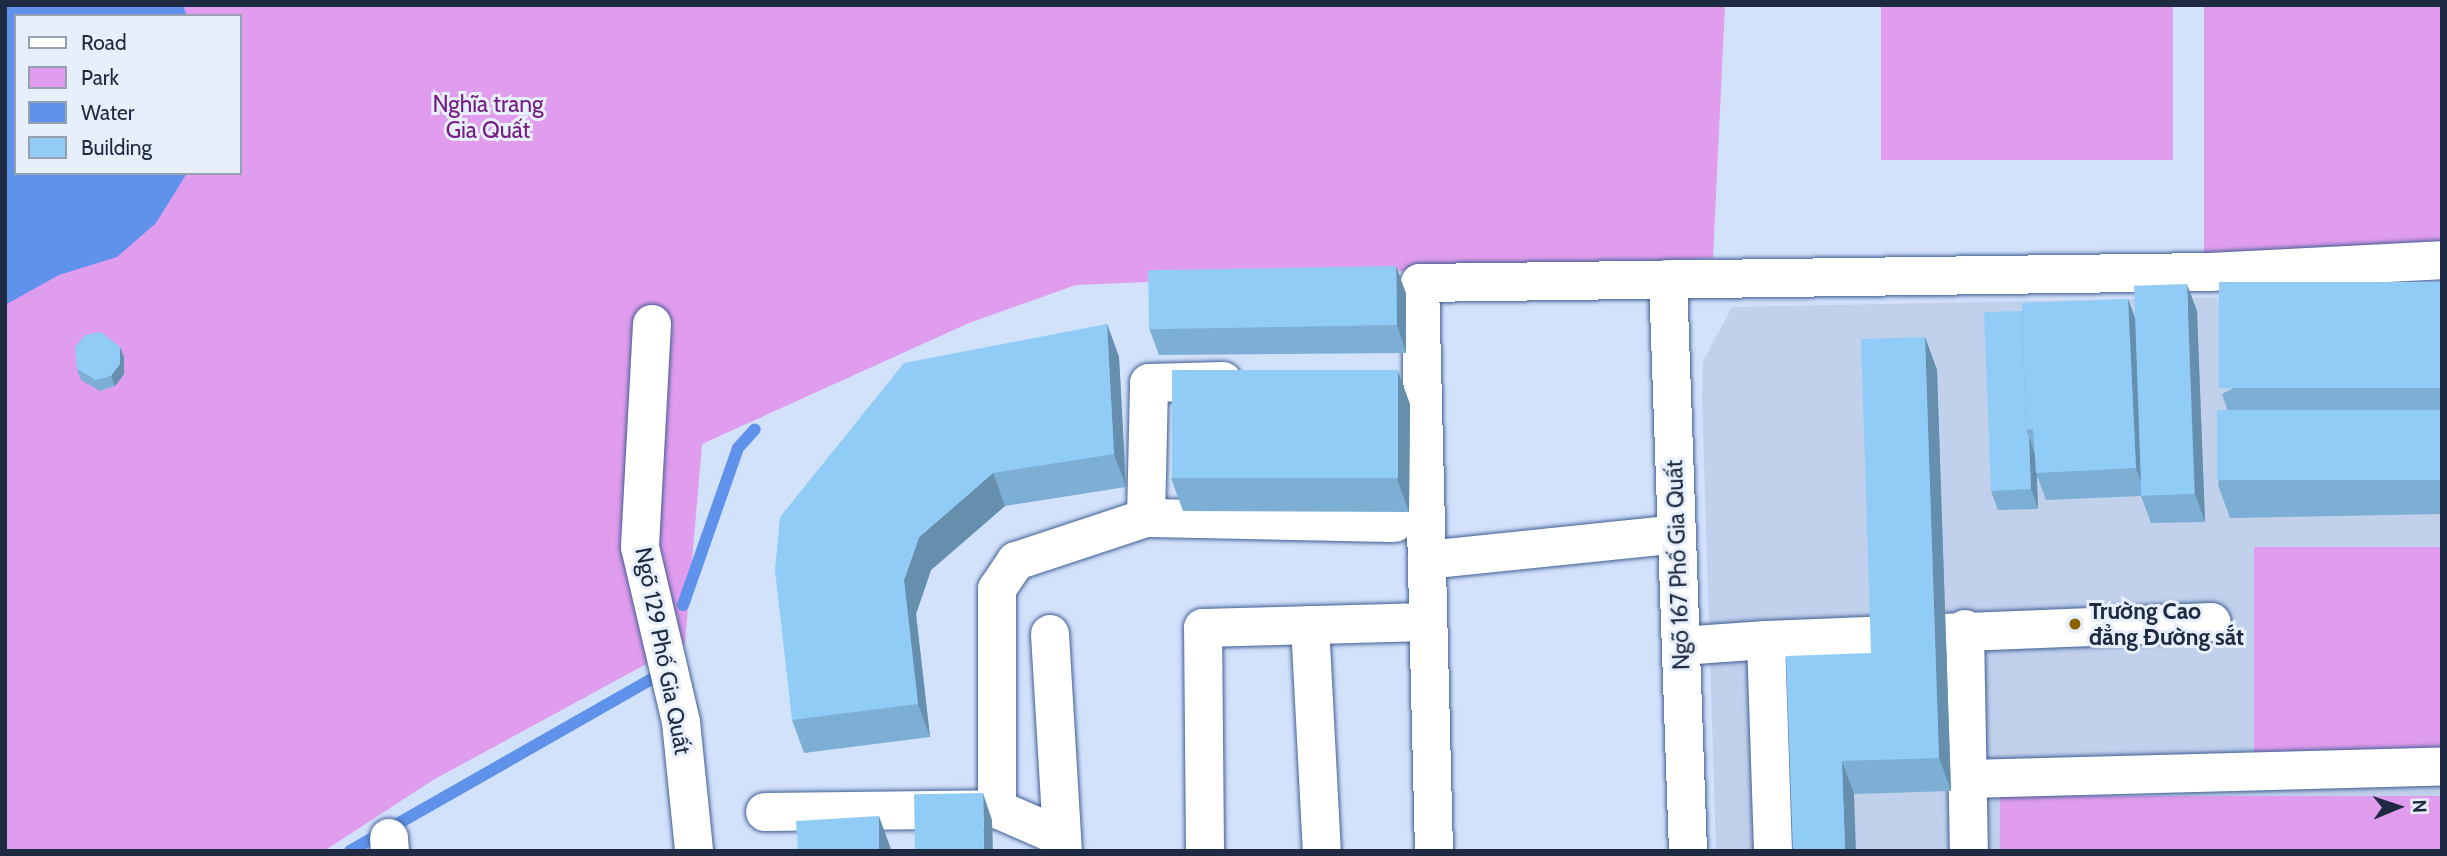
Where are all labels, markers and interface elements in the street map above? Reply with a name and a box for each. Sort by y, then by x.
legend [14,14,242,175]
text: Road [81,30,127,55]
text: Park [81,65,119,90]
park label: Nghĩa trang Gia Quất [432,90,544,144]
text: Water [81,100,134,125]
text: Building [81,135,152,160]
street label: Ngõ 167 Phố Gia Quất [1661,459,1695,671]
street label: Ngõ 129 Phố Gia Quất [629,545,697,757]
place label: Trường Cao đẳng Đường sắt [2089,597,2244,651]
marker: Trường Cao đẳng Đường sắt [2067,616,2083,632]
north arrow [2363,772,2433,842]
text: N [2408,799,2431,813]

